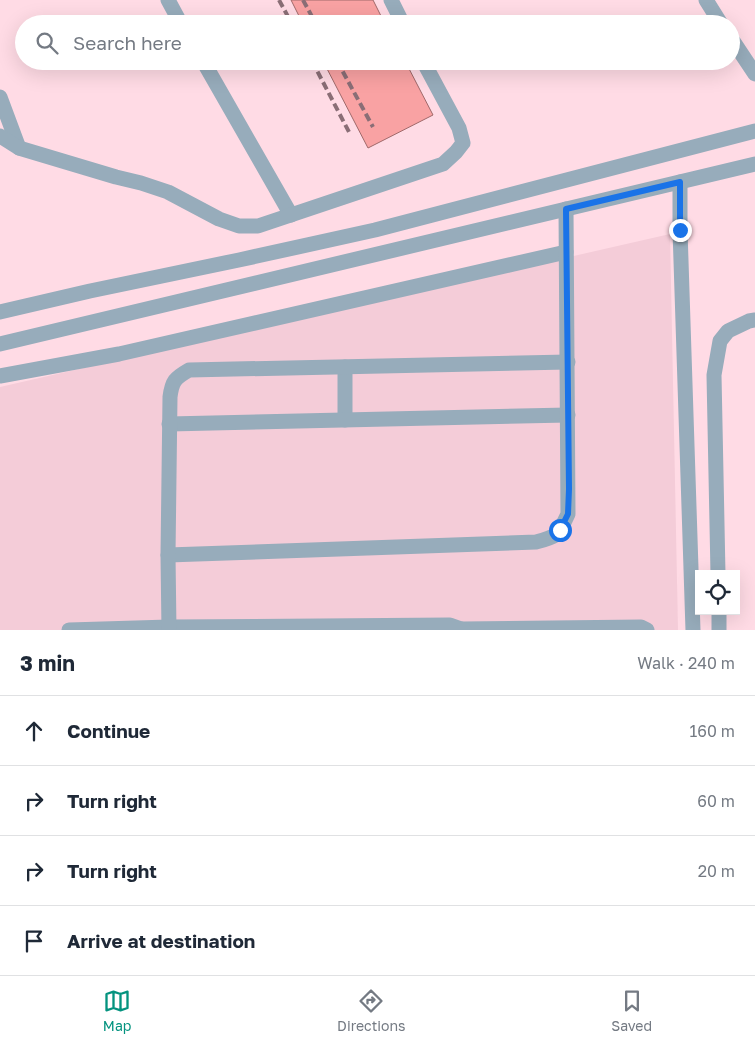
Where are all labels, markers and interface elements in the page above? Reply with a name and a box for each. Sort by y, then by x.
search box [15,15,740,70]
icon: search [33,29,61,57]
text: Search here [73,31,182,54]
route end [669,219,692,242]
route start [549,519,572,542]
map controls [695,570,740,615]
button: locate [695,570,740,615]
text: 3 min [20,650,75,676]
text: Walk · 240 m [637,653,735,673]
icon: ahead [20,717,48,745]
text: Continue [67,719,150,742]
text: 160 m [689,721,735,741]
icon: right [20,787,48,815]
text: Turn right [67,789,157,812]
text: 60 m [697,791,735,811]
icon: right [20,857,48,885]
text: Turn right [67,859,157,882]
text: 20 m [698,861,735,881]
icon: arrive [20,927,48,955]
text: Arrive at destination [67,929,255,952]
tab: Map [103,987,131,1034]
tab: Directions [337,987,406,1034]
tab: Saved [611,987,652,1034]

